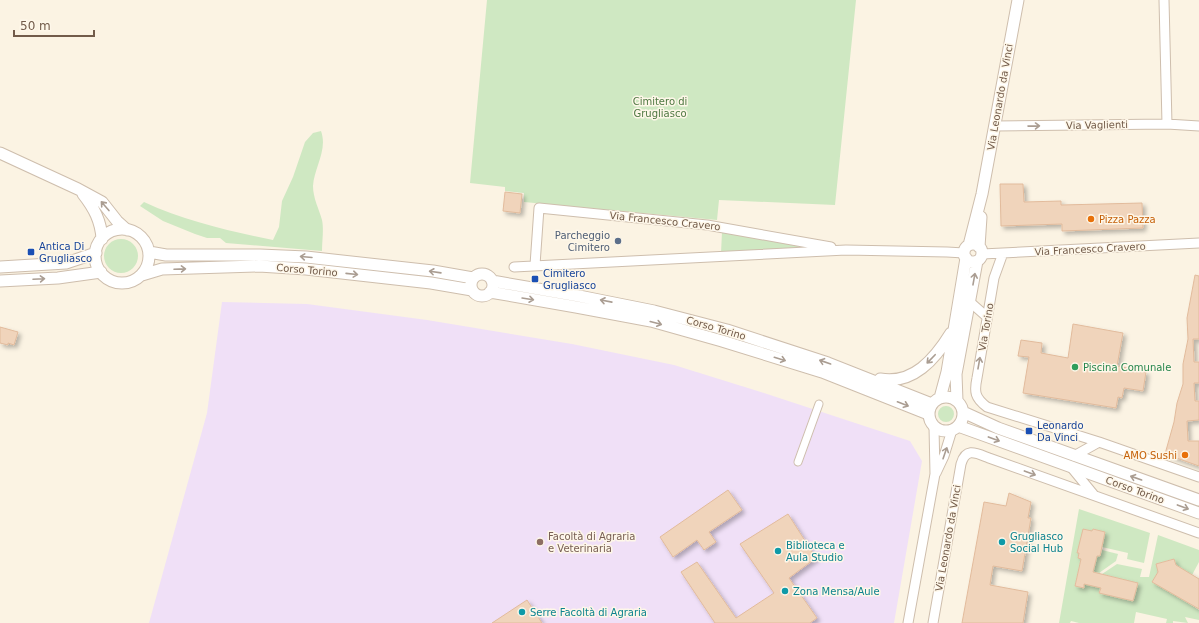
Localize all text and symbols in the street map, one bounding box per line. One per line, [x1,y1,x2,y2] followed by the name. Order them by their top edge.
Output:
[14,12,94,38] scale bar
[20,19,51,33] text: 50 m
[985,43,1015,151] street label: Via Leonardo da Vinci
[633,96,687,119] park label: Cimitero di Grugliasco
[1066,119,1128,131] street label: Via Vaglienti
[1027,122,1040,130] one-way arrow
[101,201,110,211] one-way arrow
[609,210,721,232] street label: Via Francesco Cravero
[1086,214,1096,224] marker: Pizza Pazza
[1099,214,1156,225] place label: Pizza Pazza
[555,230,610,253] place label: Parcheggio Cimitero
[613,236,623,246] marker: Parcheggio Cimitero
[39,241,92,264] place label: Antica Di Grugliasco
[1034,241,1146,257] street label: Via Francesco Cravero
[26,247,36,257] marker: Antica Di Grugliasco
[300,253,313,261] one-way arrow
[276,262,338,278] street label: Corso Torino
[173,265,186,272] one-way arrow
[429,268,442,276] one-way arrow
[543,268,596,291] place label: Cimitero Grugliasco
[345,270,358,278] one-way arrow
[970,273,978,286] one-way arrow
[530,274,540,284] marker: Cimitero Grugliasco
[32,275,45,283] one-way arrow
[521,295,534,303] one-way arrow
[600,297,613,305] one-way arrow
[976,302,996,352] street label: Via Torino
[685,314,747,342] street label: Corso Torino
[649,320,662,327] one-way arrow
[926,354,936,364] one-way arrow
[774,356,787,363] one-way arrow
[975,357,983,370] one-way arrow
[820,358,832,366] one-way arrow
[1070,362,1080,372] marker: Piscina Comunale
[1083,362,1171,373] place label: Piscina Comunale
[896,400,908,408] one-way arrow
[1037,420,1084,443] place label: Leonardo Da Vinci
[1024,426,1034,436] marker: Leonardo Da Vinci
[988,436,1000,444] one-way arrow
[942,446,949,459] one-way arrow
[1123,450,1177,461] place label: AMO Sushi
[1180,450,1190,460] marker: AMO Sushi
[1024,469,1036,477] one-way arrow
[1104,474,1166,506] street label: Corso Torino
[1129,474,1142,481] one-way arrow
[933,484,963,592] street label: Via Leonardo da Vinci
[1176,503,1188,511] one-way arrow
[548,531,635,554] place label: Facoltà di Agraria e Veterinaria
[1010,531,1063,554] place label: Grugliasco Social Hub
[535,537,545,547] marker: Facoltà di Agraria e Veterinaria
[997,537,1007,547] marker: Grugliasco Social Hub
[786,540,845,563] place label: Biblioteca e Aula Studio
[773,546,783,556] marker: Biblioteca e Aula Studio
[780,586,790,596] marker: Zona Mensa/Aule
[793,586,880,597] place label: Zona Mensa/Aule
[517,607,527,617] marker: Serre Facoltà di Agraria
[530,607,647,618] place label: Serre Facoltà di Agraria

